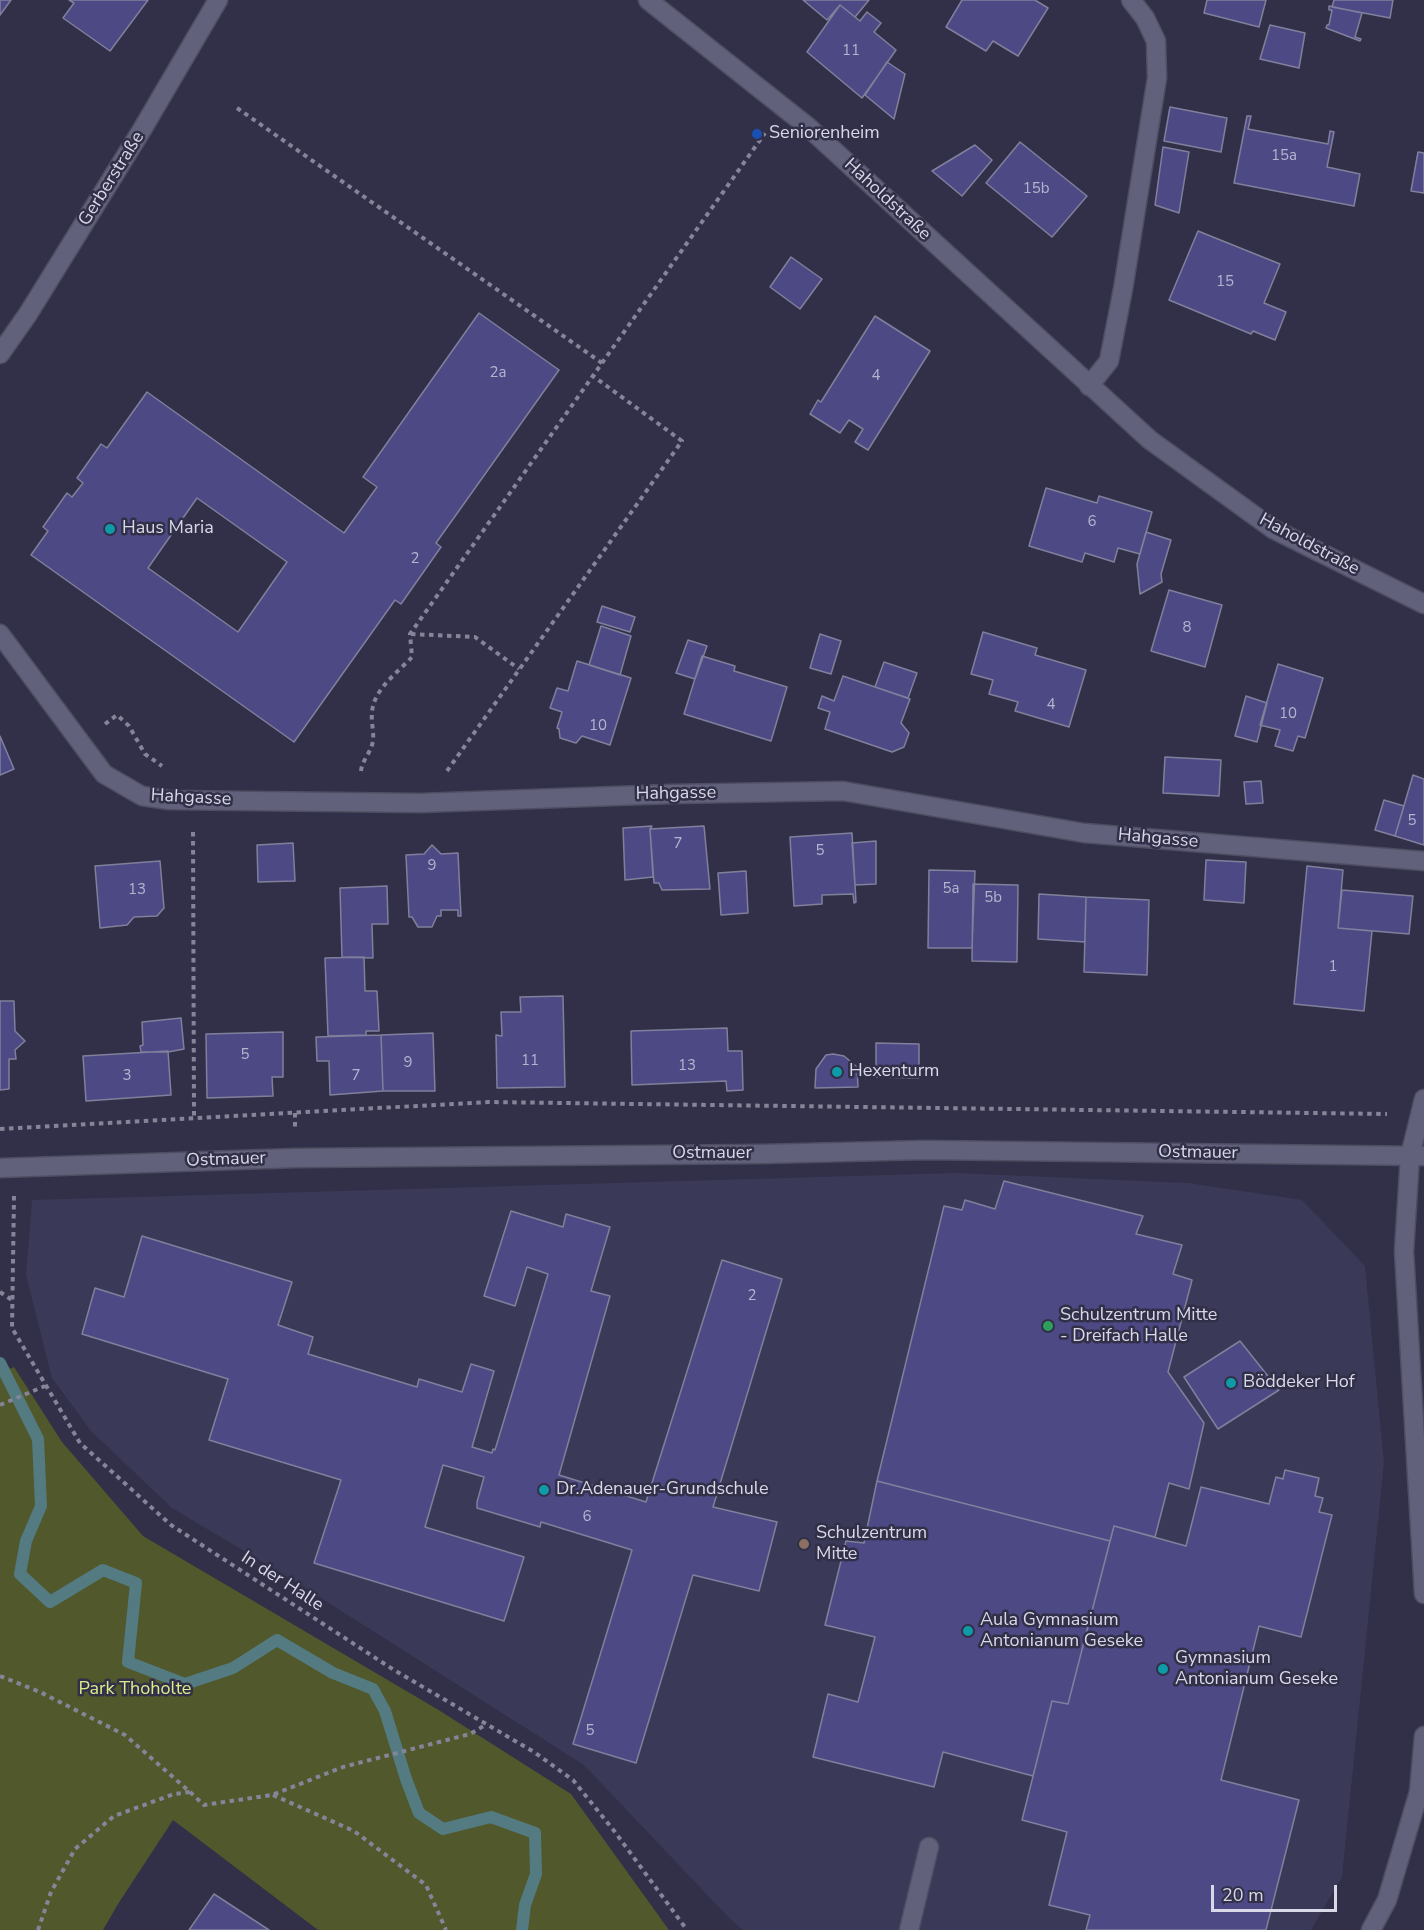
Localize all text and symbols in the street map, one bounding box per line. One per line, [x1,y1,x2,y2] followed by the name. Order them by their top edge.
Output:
[842,42,860,60] house number: 11
[769,123,880,145] place label: Seniorenheim
[750,127,764,141] marker: Seniorenheim
[75,128,149,230] street label: Gerberstraße
[1271,147,1297,165] house number: 15a
[839,154,935,246] street label: Haholdstraße
[1023,180,1049,198] house number: 15b
[1216,273,1234,291] house number: 15
[490,364,506,382] house number: 2a
[872,367,880,385] house number: 4
[1255,510,1363,580] street label: Haholdstraße
[1088,513,1096,531] house number: 6
[122,518,214,540] place label: Haus Maria
[103,522,117,536] marker: Haus Maria
[411,550,419,568] house number: 2
[1183,619,1191,637] house number: 8
[1047,696,1055,714] house number: 4
[1279,705,1297,723] house number: 10
[589,717,607,735] house number: 10
[636,782,716,806] street label: Hahgasse
[150,785,232,811] street label: Hahgasse
[1408,812,1416,830] house number: 5
[1117,825,1199,853] street label: Hahgasse
[674,835,682,853] house number: 7
[816,842,824,860] house number: 5
[428,857,436,875] house number: 9
[943,880,959,898] house number: 5a
[128,881,146,899] house number: 13
[984,889,1002,907] house number: 5b
[1329,958,1337,976] house number: 1
[241,1046,249,1064] house number: 5
[521,1052,539,1070] house number: 11
[404,1054,412,1072] house number: 9
[678,1057,696,1075] house number: 13
[849,1061,939,1083] place label: Hexenturm
[830,1065,844,1079] marker: Hexenturm
[123,1067,131,1085] house number: 3
[352,1067,360,1085] house number: 7
[1158,1142,1238,1164] street label: Ostmauer
[672,1143,752,1165] street label: Ostmauer
[186,1148,266,1172] street label: Ostmauer
[748,1287,756,1305] house number: 2
[1060,1305,1217,1348] place label: Schulzentrum Mitte - Dreifach Halle
[1041,1319,1055,1333] marker: Schulzentrum Mitte - Dreifach Halle
[1243,1372,1355,1394] place label: Böddeker Hof
[1224,1376,1238,1390] marker: Böddeker Hof
[556,1479,769,1501] place label: Dr.Adenauer-Grundschule
[537,1483,551,1497] marker: Dr.Adenauer-Grundschule
[583,1508,591,1526] house number: 6
[816,1523,927,1565] place label: Schulzentrum Mitte
[797,1537,811,1551] marker: Schulzentrum Mitte
[237,1547,327,1617] street label: In der Halle
[980,1610,1143,1652] place label: Aula Gymnasium Antonianum Geseke
[961,1624,975,1638] marker: Aula Gymnasium Antonianum Geseke
[1175,1648,1338,1690] place label: Gymnasium Antonianum Geseke
[1156,1662,1170,1676] marker: Gymnasium Antonianum Geseke
[79,1679,191,1701] park label: Park Thoholte
[586,1722,594,1740] house number: 5
[1214,1873,1340,1911] scale bar
[1222,1883,1264,1907] text: 20 m

